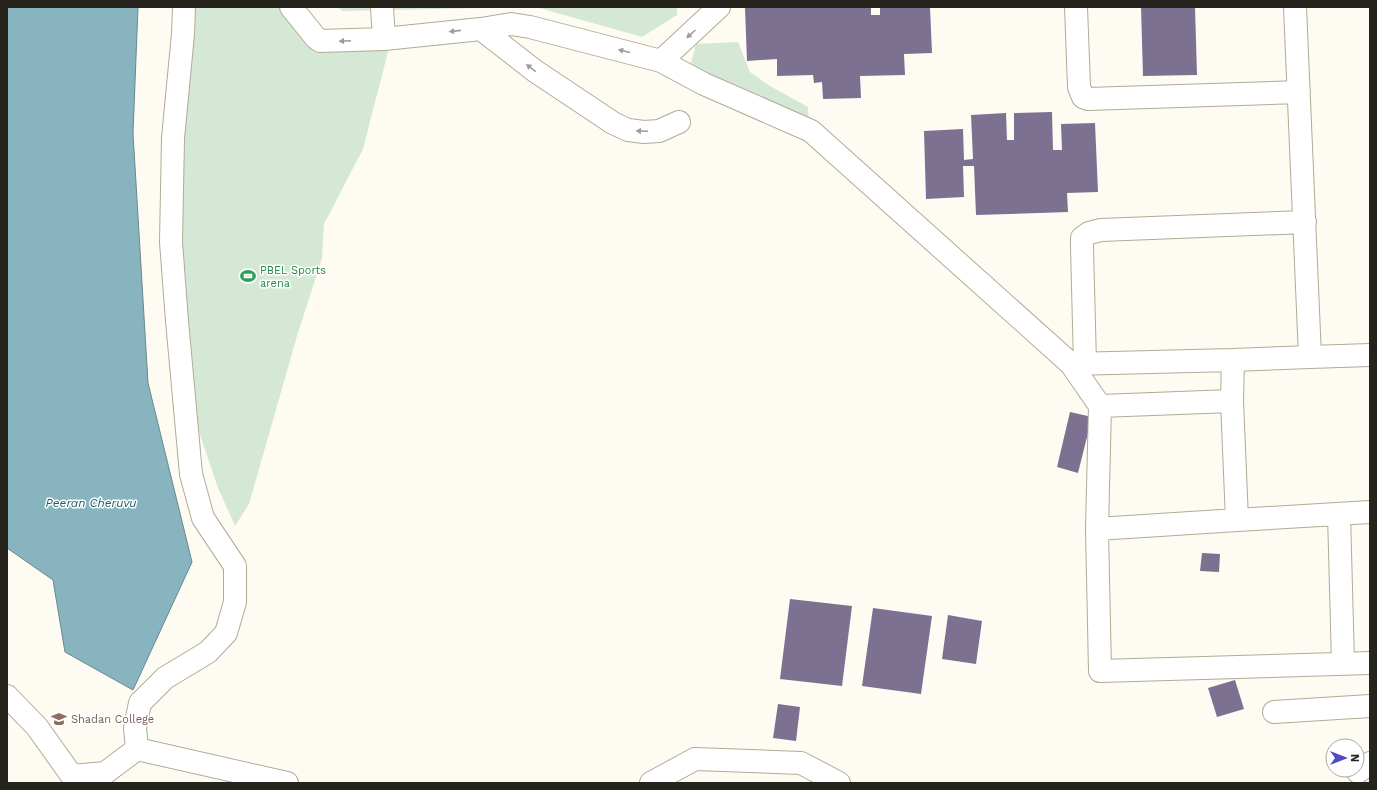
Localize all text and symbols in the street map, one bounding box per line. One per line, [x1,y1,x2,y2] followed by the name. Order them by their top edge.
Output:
[449,28,462,35] one-way arrow
[686,29,696,38] one-way arrow
[339,37,351,44] one-way arrow
[617,48,630,54] one-way arrow
[525,63,536,72] one-way arrow
[636,128,648,135] one-way arrow
[260,264,326,290] place label: PBEL Sports arena
[239,267,257,285] sports icon: PBEL Sports arena
[46,496,137,510] water label: Peeran Cheruvu
[50,710,68,728] school or university icon: Shadan College
[71,713,154,726] place label: Shadan College
[1325,738,1365,778] north arrow
[1348,754,1361,762] text: N

